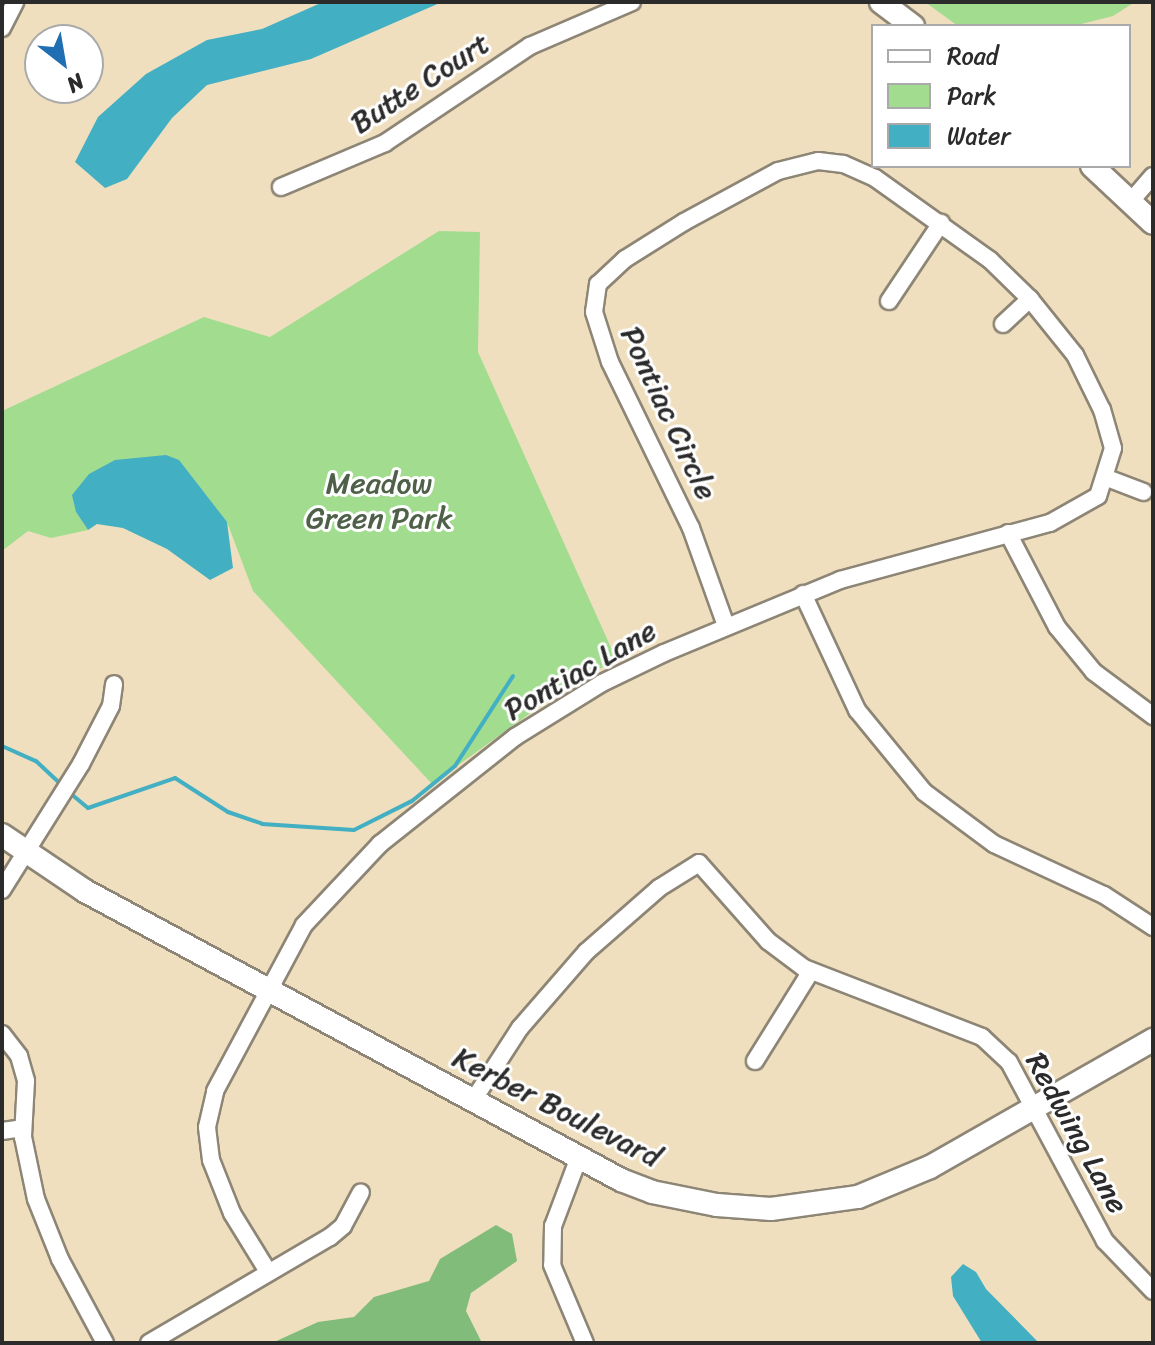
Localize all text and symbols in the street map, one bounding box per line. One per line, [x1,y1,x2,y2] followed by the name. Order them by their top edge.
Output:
[24,24,104,104] north arrow
[871,24,1131,168] legend
[344,25,496,141] street label: Butte Court
[947,35,998,77] text: Road
[59,63,92,104] text: N
[947,75,996,117] text: Park
[947,115,1010,157] text: Water
[613,321,725,505] street label: Pontiac Circle
[305,465,453,536] park label: Meadow Green Park
[498,612,662,728] street label: Pontiac Lane
[447,1039,667,1175] street label: Kerber Boulevard
[1018,1046,1136,1220] street label: Redwing Lane

